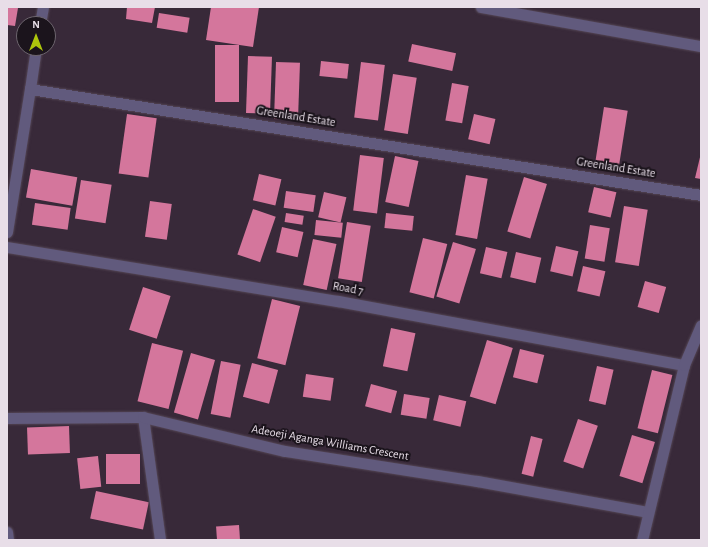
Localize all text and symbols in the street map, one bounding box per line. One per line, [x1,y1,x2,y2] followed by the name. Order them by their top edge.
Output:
[16,16,56,56] north arrow
[32,19,40,30] text: N
[256,104,336,130] street label: Greenland Estate
[576,155,656,181] street label: Greenland Estate
[332,279,364,299] street label: Road 7
[250,422,410,464] street label: Adeoeji Aganga Williams Crescent

